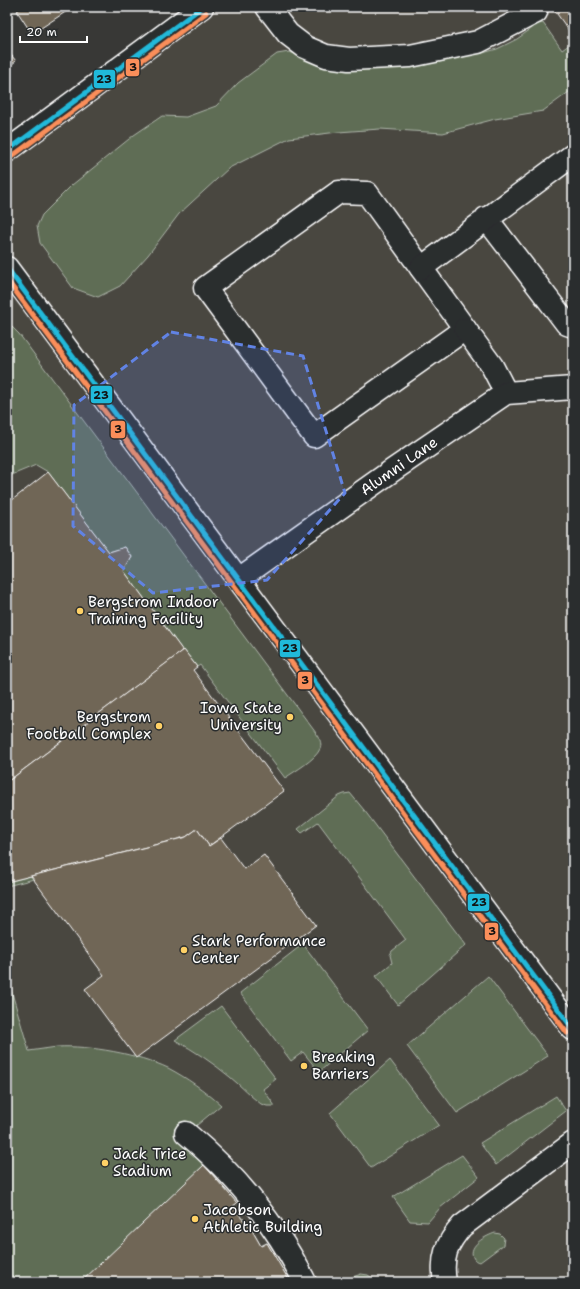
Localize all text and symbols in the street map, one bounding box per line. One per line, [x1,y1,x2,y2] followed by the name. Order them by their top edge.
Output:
[20,18,87,44] scale bar
[26,24,57,40] text: 20 m
[125,58,140,77] line badge: 3
[129,60,137,75] text: 3
[93,69,116,89] line badge: 23
[96,72,112,87] text: 23
[90,385,113,404] line badge: 23
[93,388,109,403] text: 23
[110,420,126,439] line badge: 3
[114,422,122,437] text: 3
[356,432,442,500] street label: Alumni Lane
[88,592,219,629] place label: Bergstrom Indoor Training Facility
[75,606,85,616] marker: Bergstrom Indoor Training Facility
[279,639,301,658] line badge: 23
[282,641,298,656] text: 23
[297,671,313,690] line badge: 3
[301,673,309,688] text: 3
[200,698,282,735] place label: Iowa State University
[27,707,151,744] place label: Bergstrom Football Complex
[285,712,295,722] marker: Iowa State University
[154,721,164,731] marker: Bergstrom Football Complex
[467,893,490,912] line badge: 23
[471,895,487,910] text: 23
[484,922,499,941] line badge: 3
[488,924,496,939] text: 3
[192,931,326,968] place label: Stark Performance Center
[179,945,189,955] marker: Stark Performance Center
[312,1047,375,1084] place label: Breaking Barriers
[299,1061,309,1071] marker: Breaking Barriers
[113,1144,186,1181] place label: Jack Trice Stadium
[100,1158,110,1168] marker: Jack Trice Stadium
[203,1200,323,1237] place label: Jacobson Athletic Building
[190,1214,200,1224] marker: Jacobson Athletic Building

